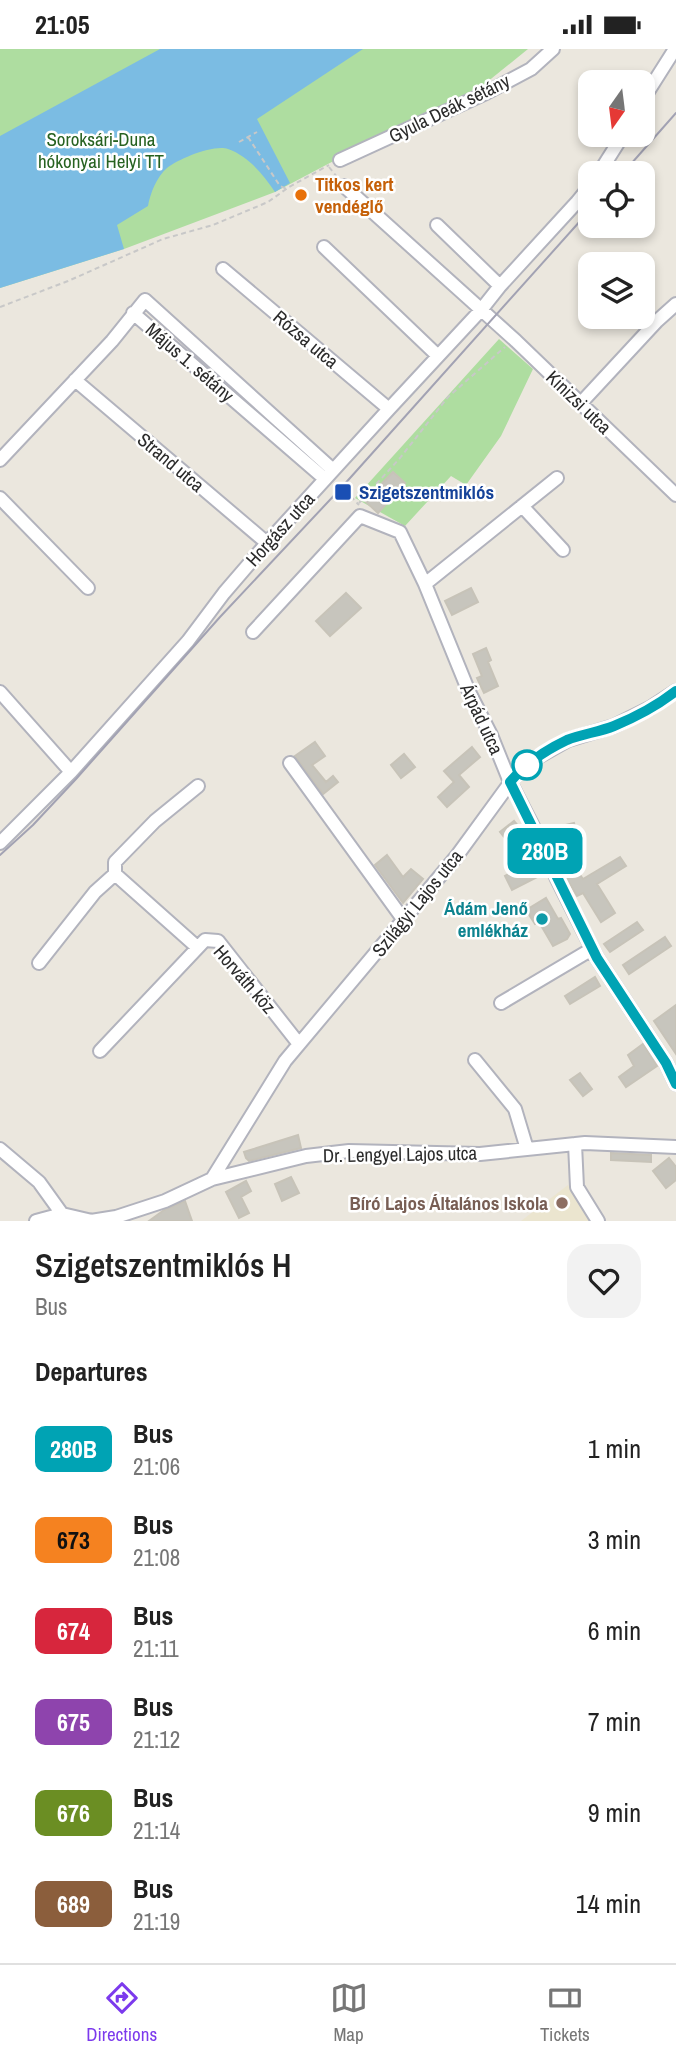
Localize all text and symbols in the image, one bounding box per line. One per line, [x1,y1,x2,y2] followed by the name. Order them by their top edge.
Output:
[35,7,90,42] text: 21:05
[384,67,514,149] street label: Gyula Deák sétány
[578,70,654,147] north arrow
[578,70,655,329] map controls
[38,126,165,174] park label: Soroksári-Duna hókonyai Helyi TT
[578,161,655,238] button: locate
[315,171,394,219] place label: Titkos kert vendéglő
[293,187,309,203] marker: Titkos kert vendéglő
[578,252,655,329] button: layers
[268,304,344,374] street label: Rózsa utca
[140,316,240,408] street label: Május 1. sétány
[541,364,618,440] street label: Kinizsi utca
[132,426,210,498] street label: Strand utca
[359,479,494,505] place label: Szigetszentmiklós
[333,482,353,502] marker: Szigetszentmiklós
[240,486,321,572] street label: Horgász utca
[454,678,510,759] street label: Árpád utca
[512,750,542,780] unlabelled marker
[496,828,594,874] line badge: 280B
[521,835,569,867] text: 280B
[366,844,468,962] street label: Szilágyi Lajos utca
[444,895,528,943] place label: Ádám Jenő emlékház
[534,911,550,927] marker: Ádám Jenő emlékház
[208,939,282,1019] street label: Horváth köz
[323,1140,478,1168] street label: Dr. Lengyel Lajos utca
[349,1190,548,1216] place label: Bíró Lajos Általános Iskola
[554,1195,570,1211] marker: Bíró Lajos Általános Iskola
[35,1243,292,1287] text: Szigetszentmiklós H
[567,1244,641,1318] button: heart
[35,1291,68,1322] text: Bus
[35,1354,148,1389] text: Departures
[133,1416,173,1451] text: Bus
[588,1431,641,1466] text: 1 min
[50,1433,97,1465] text: 280B
[133,1451,180,1482] text: 21:06
[133,1507,173,1542] text: Bus
[588,1522,641,1557] text: 3 min
[57,1524,90,1556] text: 673
[133,1542,180,1573] text: 21:08
[133,1598,173,1633] text: Bus
[588,1613,641,1648] text: 6 min
[57,1615,90,1647] text: 674
[133,1633,179,1664] text: 21:11
[133,1689,173,1724] text: Bus
[588,1704,641,1739] text: 7 min
[57,1706,90,1738] text: 675
[133,1724,180,1755] text: 21:12
[133,1780,173,1815] text: Bus
[588,1795,641,1830] text: 9 min
[57,1797,90,1829] text: 676
[133,1815,180,1846] text: 21:14
[133,1871,173,1906] text: Bus
[576,1886,641,1921] text: 14 min
[57,1888,90,1920] text: 689
[133,1906,180,1937] text: 21:19
[86,1979,157,2047] tab: Directions
[330,1979,368,2047] tab: Map
[540,1979,590,2047] tab: Tickets

